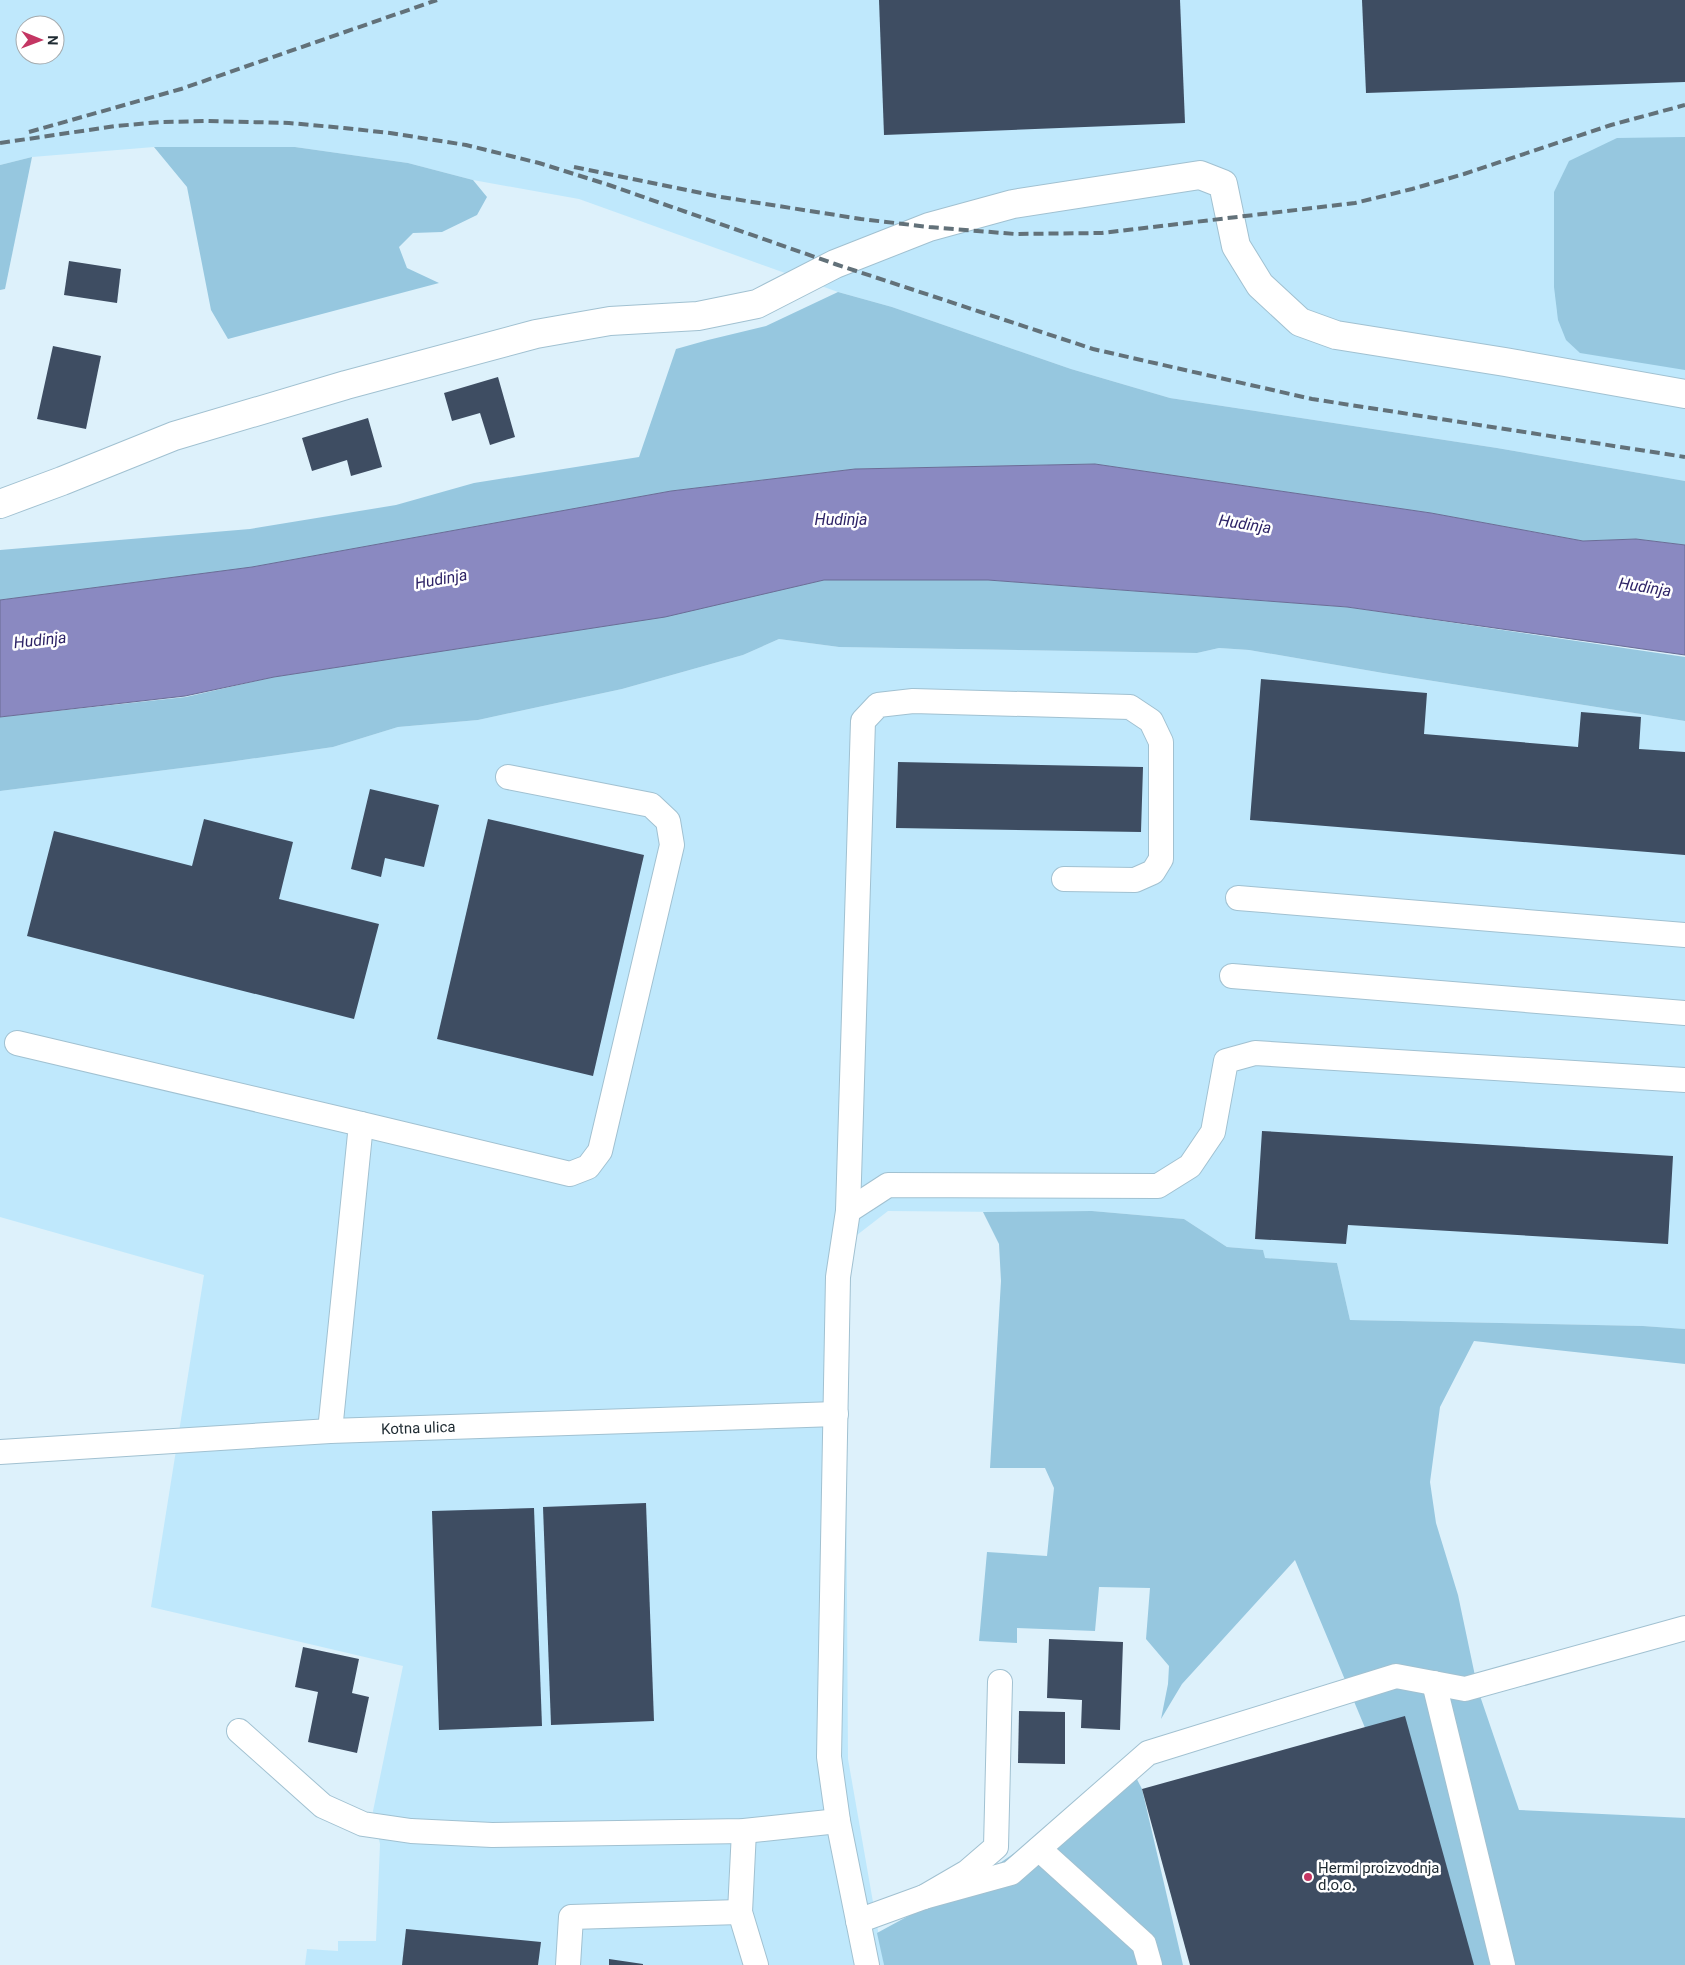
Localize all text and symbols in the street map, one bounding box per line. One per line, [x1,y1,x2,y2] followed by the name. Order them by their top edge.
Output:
[15,15,65,65] north arrow
[45,35,61,45] text: N
[815,510,867,529] water label: Hudinja
[1217,510,1273,538] water label: Hudinja
[413,565,469,593] water label: Hudinja
[1617,573,1673,601] water label: Hudinja
[13,628,67,652] water label: Hudinja
[381,1418,456,1438] street label: Kotna ulica
[1318,1859,1439,1894] place label: Hermi proizvodnja d.o.o.
[1302,1871,1314,1883] marker: Hermi proizvodnja d.o.o.

